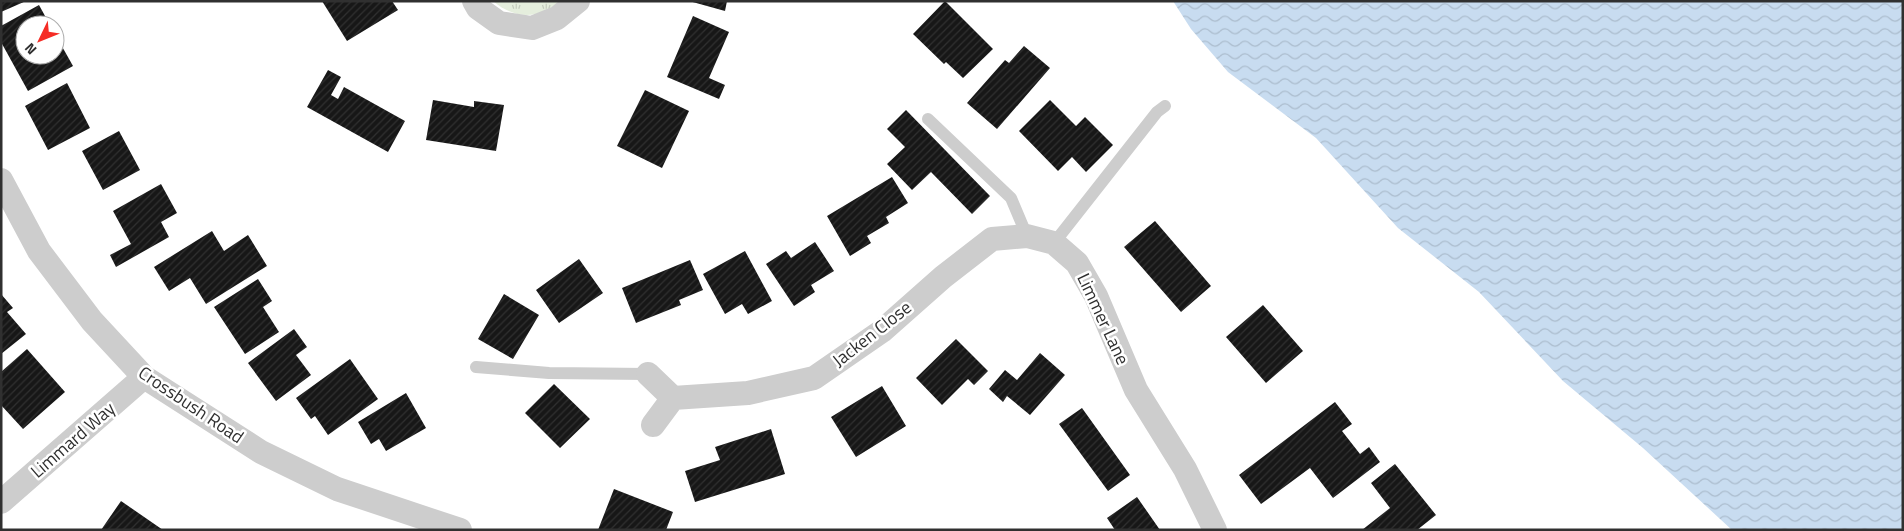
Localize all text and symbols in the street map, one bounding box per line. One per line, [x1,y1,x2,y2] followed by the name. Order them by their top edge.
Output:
[15,15,65,65] north arrow
[19,38,41,60] text: N
[1070,269,1136,369] street label: Limmer Lane
[826,294,917,373] street label: Jacken Close
[133,359,249,450] street label: Crossbush Road
[24,395,121,484] street label: Limmard Way

